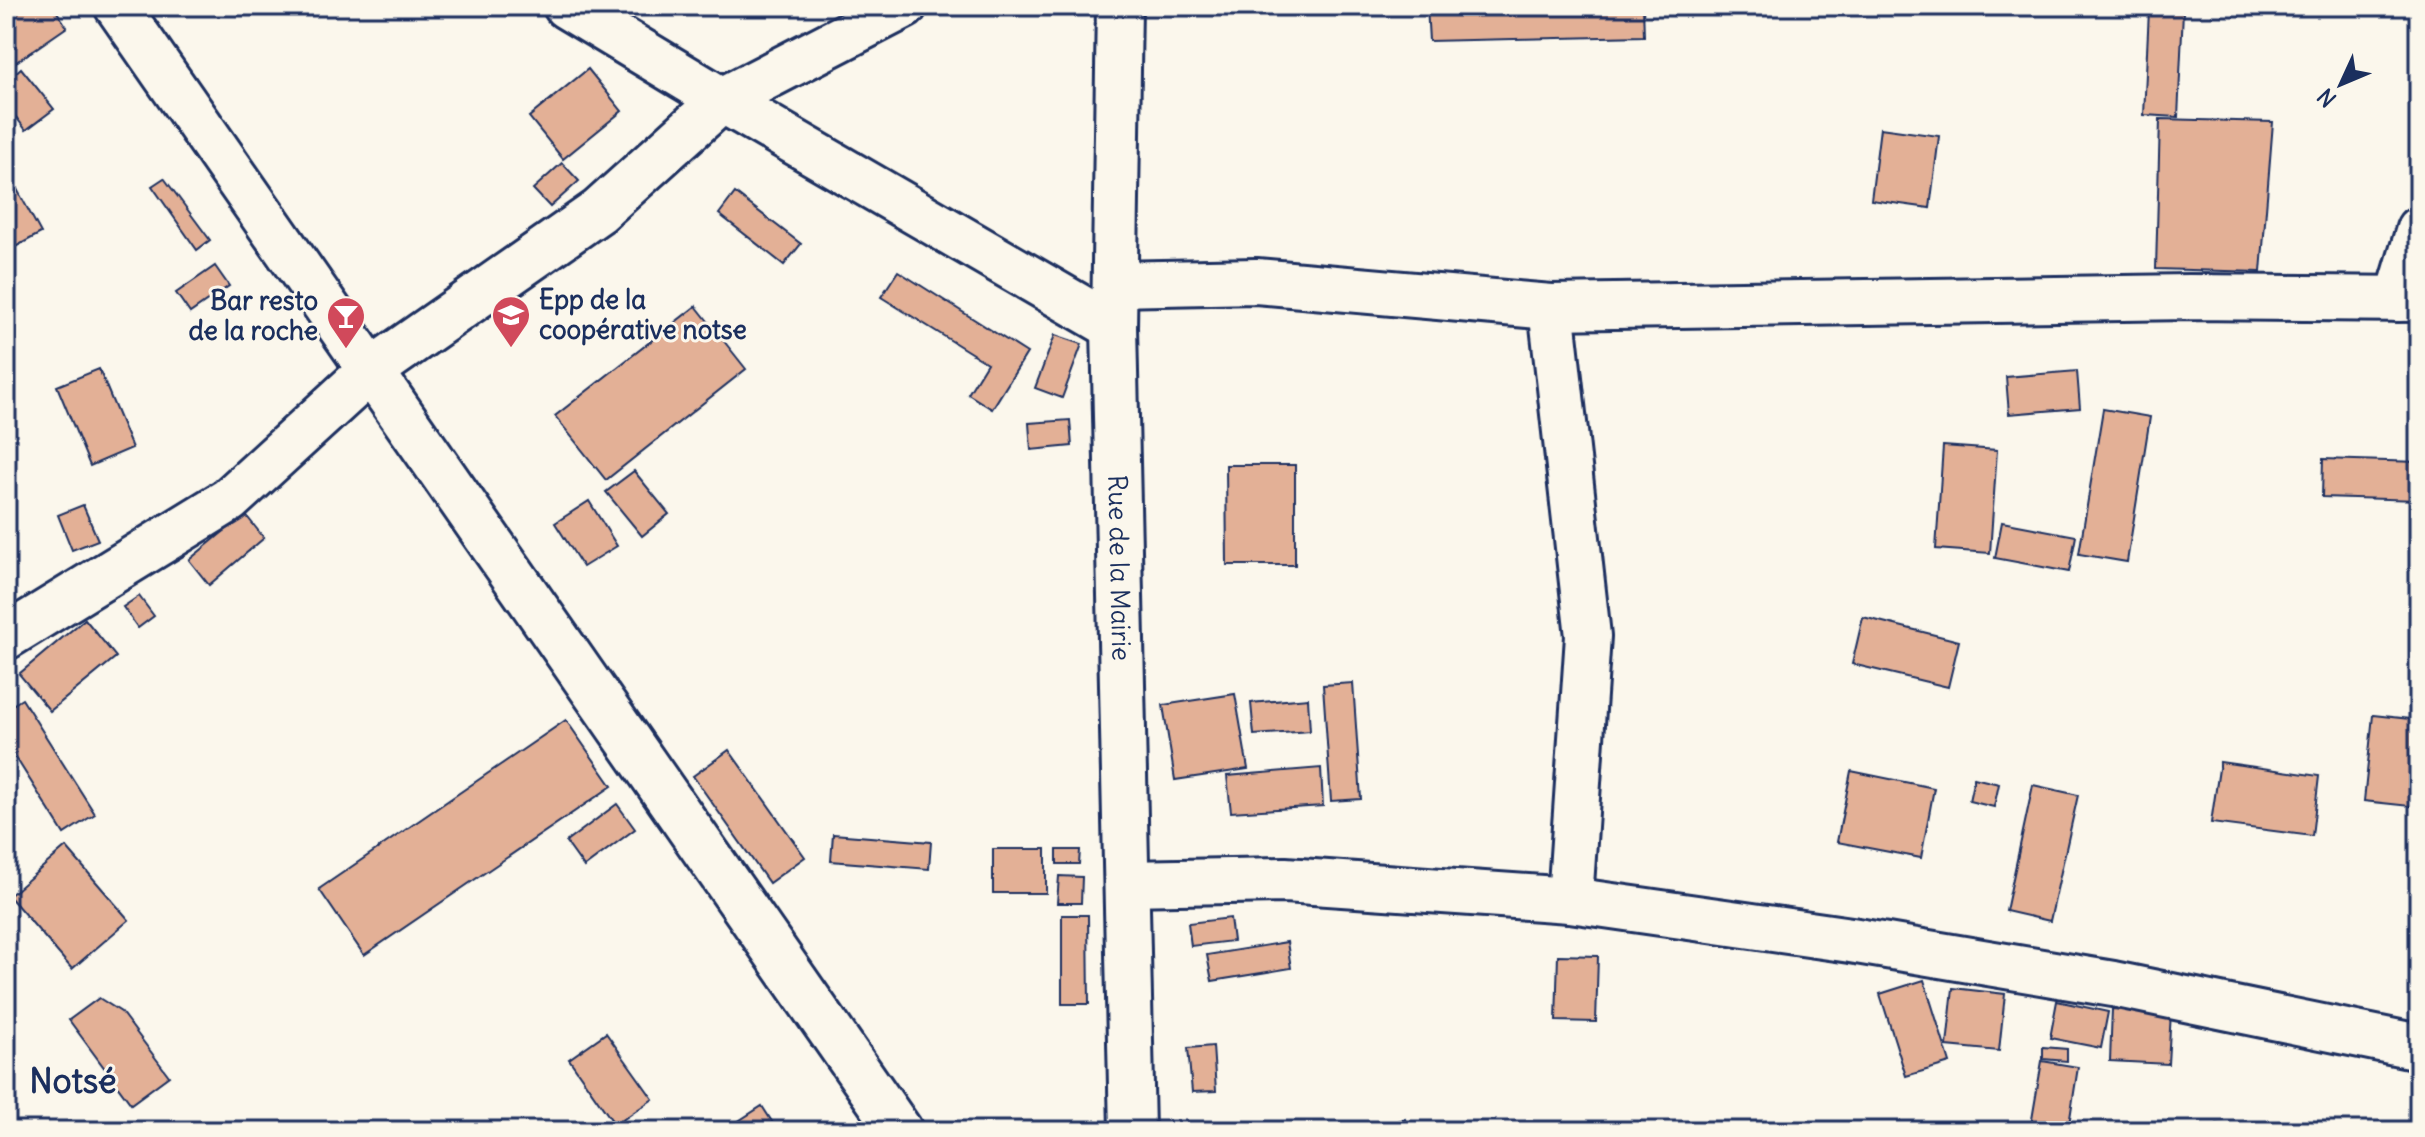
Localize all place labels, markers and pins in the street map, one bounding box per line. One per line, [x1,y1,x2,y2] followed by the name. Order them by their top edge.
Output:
[539,283,747,346] place label: Epp de la coopérative notse
[189,284,318,347] place label: Bar resto de la roche
[490,294,532,349] school or university icon: Epp de la coopérative notse
[325,295,367,350] bar icon: Bar resto de la roche

